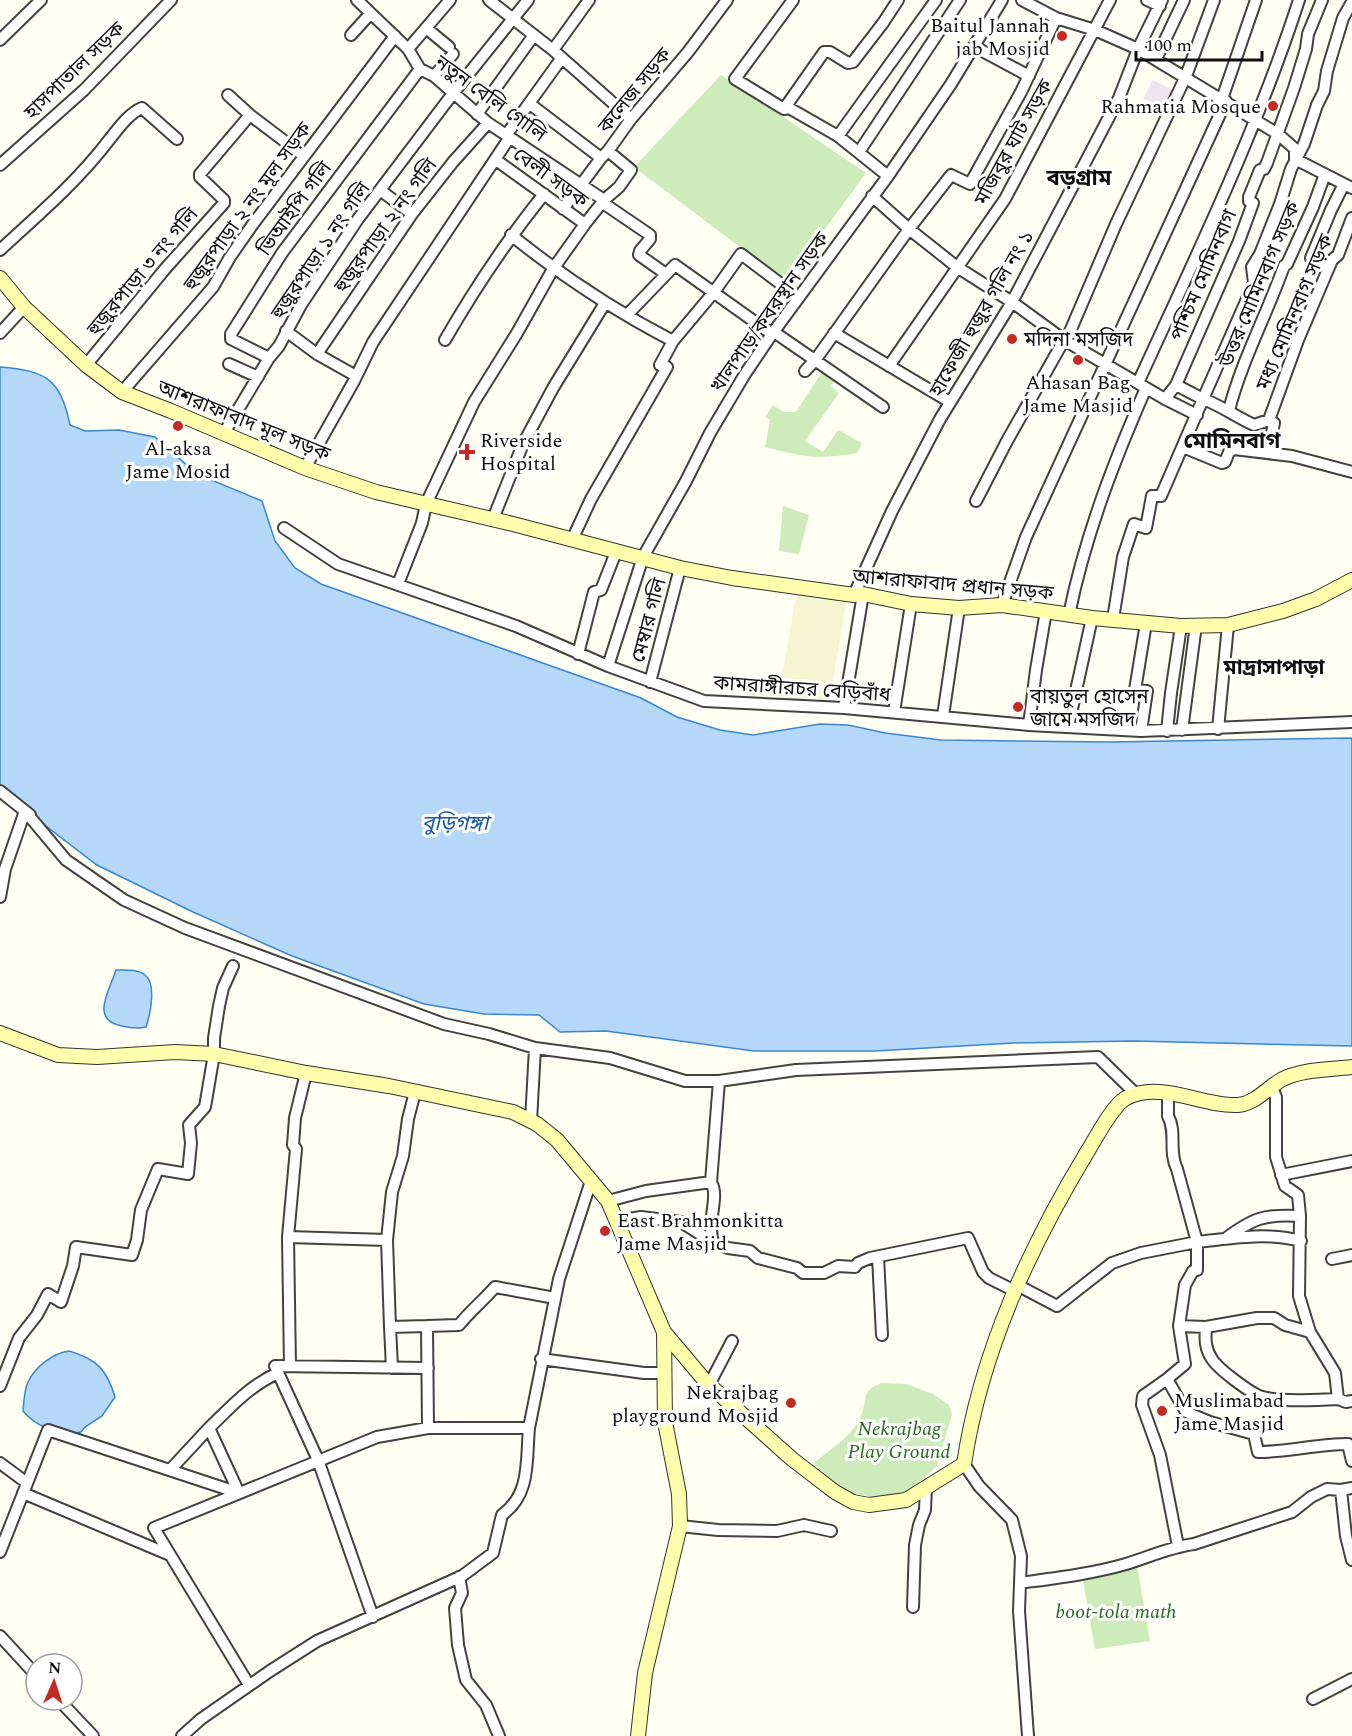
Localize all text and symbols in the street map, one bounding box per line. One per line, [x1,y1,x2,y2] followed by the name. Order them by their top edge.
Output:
[930,11,1050,64] place label: Baitul Jannah jab Mosjid
[17,14,132,127] street label: হাসপাতাল সড়ক
[1136,24,1262,62] scale bar
[1055,29,1069,43] marker: Baitul Jannah jab Mosjid
[1145,32,1192,59] text: 100 m
[590,40,679,141] street label: কলেজ সড়ক
[427,47,553,150] street label: নতুন বেলি গোলি
[966,73,1061,212] street label: মজিবুর ঘাট সড়ক
[1101,92,1261,122] place label: Rahmatia Mosque
[1266,99,1280,113] marker: Rahmatia Mosque
[176,115,320,298] street label: হুজুরপাড়া ২ নং মূল সড়ক
[506,140,595,216] street label: বেলী সড়ক
[326,152,445,300] street label: হুজুরপাড়া ২ নং গলি
[250,155,340,263] street label: ভিআইপি গলি
[1046,162,1112,195] district label: বড়গ্রাম
[263,176,378,326] street label: হুজুরপাড়া ১ নং গলি
[1211,196,1309,373] street label: উত্তর মোমিনবাগ সড়ক
[79,200,206,343] street label: হুজুরপাড়া ৩ নং গলি
[1163,204,1246,346] street label: পশ্চিম মোমিনবাগ
[921,224,1042,403] street label: হাফেজী হুজুর গলি নং ১
[703,225,837,399] street label: খালপাড়/কবরস্থান সড়ক
[1248,229,1342,396] street label: মধ্য মোমিনবাগ সড়ক
[1023,325,1134,355] place label: মদিনা মসজিদ
[1005,332,1019,346] marker: মদিনা মসজিদ
[1071,353,1085,367] marker: Ahasan Bag Jame Masjid
[1023,368,1133,421] place label: Ahasan Bag Jame Masjid
[152,372,335,470] street label: আশরাফাবাদ মূল সড়ক
[171,419,185,433] marker: Al-aksa Jame Mosid
[1184,425,1281,458] district label: মোমিনবাগ
[480,426,562,479] place label: Riverside Hospital
[126,434,230,487] place label: Al-aksa Jame Mosid
[458,443,476,461] marker: Riverside Hospital
[850,561,1056,609] street label: আশরাফাবাদ প্রধান সড়ক
[623,574,675,666] street label: মেম্বার গলি
[1223,652,1325,684] district label: মাদ্রাসাপাড়া
[711,668,893,710] street label: কামরাঙ্গীরচর বেড়িবাঁধ
[1029,682,1149,735] place label: বায়তুল হোসেন জামে মসজিদ
[1011,700,1025,714] marker: বায়তুল হোসেন জামে মসজিদ
[422,808,493,840] water label: বুড়িগঙ্গা
[617,1206,784,1259] place label: East Brahmonkitta Jame Masjid
[598,1224,612,1238] marker: East Brahmonkitta Jame Masjid
[612,1378,779,1431] place label: Nekrajbag playground Mosjid
[1174,1386,1284,1439] place label: Muslimabad Jame Masjid
[784,1396,798,1410] marker: Nekrajbag playground Mosjid
[1155,1404,1169,1418] marker: Muslimabad Jame Masjid
[847,1414,951,1467] park label: Nekrajbag Play Ground
[1055,1597,1177,1627] park label: boot-tola math
[24,1652,84,1712] north arrow
[48,1656,62,1680] text: N

